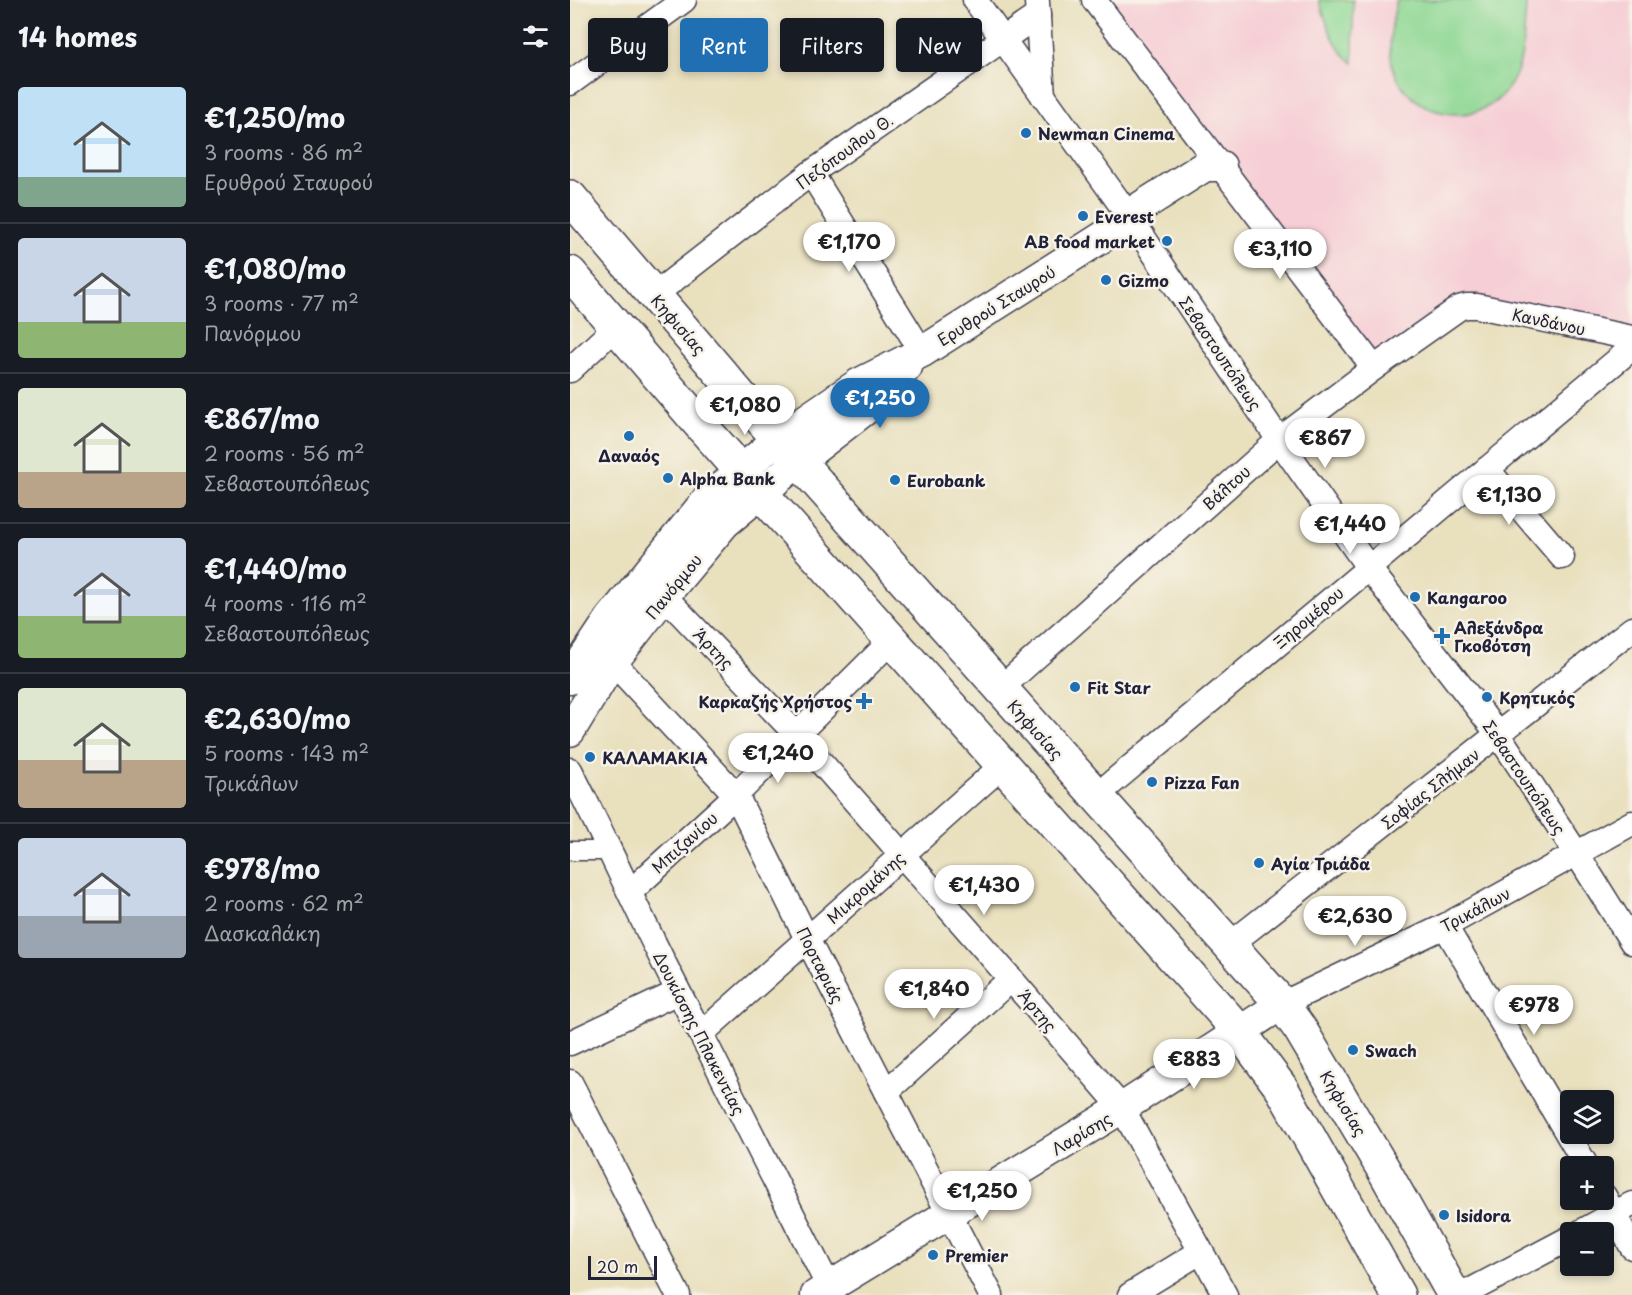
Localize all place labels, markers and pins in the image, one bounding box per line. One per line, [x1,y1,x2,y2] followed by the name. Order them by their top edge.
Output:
[1038,121,1175,145] place label: Newman Cinema
[1019,126,1033,140] marker: Newman Cinema
[1095,204,1155,228] place label: Everest
[1076,209,1090,223] marker: Everest
[800,222,898,273] pin: €1,170
[1025,229,1155,253] place label: AB food market
[1231,229,1329,280] pin: €3,110
[1160,234,1174,248] marker: AB food market
[1118,268,1169,292] place label: Gizmo
[1099,273,1113,287] marker: Gizmo
[831,378,929,429] pin: €1,250
[696,385,794,436] pin: €1,080
[1289,418,1361,469] pin: €867
[622,429,636,443] marker: Δαναός
[598,443,660,467] place label: Δαναός
[679,466,776,490] place label: Alpha Bank
[907,468,986,492] place label: Eurobank
[661,471,675,485] marker: Alpha Bank
[888,473,902,487] marker: Eurobank
[1460,475,1558,526] pin: €1,130
[1301,504,1399,555] pin: €1,440
[1427,585,1507,609] place label: Kangaroo
[1408,590,1422,604] marker: Kangaroo
[1454,615,1543,657] place label: Αλεξάνδρα Γκοβότση
[1435,629,1449,643] marker: Αλεξάνδρα Γκοβότση
[1087,675,1151,699] place label: Fit Star
[1068,680,1082,694] marker: Fit Star
[1499,685,1576,709] place label: Κρητικός
[699,689,852,713] place label: Καρκαζής Χρήστος
[1480,690,1494,704] marker: Κρητικός
[857,694,871,708] marker: Καρκαζής Χρήστος
[729,733,827,784] pin: €1,240
[602,745,708,769] place label: ΚΑΛΑΜΑΚΙΑ
[583,750,597,764] marker: ΚΑΛΑΜΑΚΙΑ
[1164,770,1240,794] place label: Pizza Fan
[1145,775,1159,789] marker: Pizza Fan
[1270,851,1370,875] place label: Αγία Τριάδα
[1252,856,1266,870] marker: Αγία Τριάδα
[935,865,1033,916] pin: €1,430
[1306,896,1404,947] pin: €2,630
[885,969,983,1020] pin: €1,840
[1498,985,1570,1036] pin: €978
[1365,1038,1417,1062] place label: Swach
[1158,1039,1230,1090] pin: €883
[1346,1043,1360,1057] marker: Swach
[933,1171,1031,1222] pin: €1,250
[1456,1203,1511,1227] place label: Isidora
[1437,1208,1451,1222] marker: Isidora
[945,1243,1009,1267] place label: Premier
[926,1248,940,1262] marker: Premier

